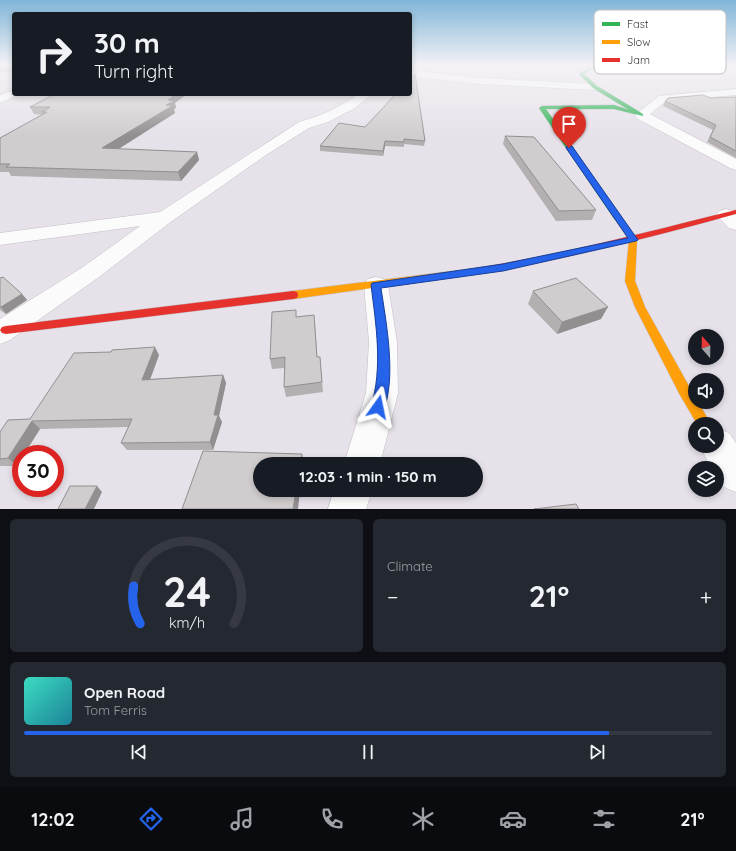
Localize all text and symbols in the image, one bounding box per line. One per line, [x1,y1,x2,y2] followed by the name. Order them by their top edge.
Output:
[594,10,726,74] legend
[627,17,649,31] text: Fast
[94,25,160,60] text: 30 m
[28,28,80,80] icon: right
[627,35,651,49] text: Slow
[627,53,650,67] text: Jam
[94,60,174,83] text: Turn right
[552,107,586,148] pin
[558,113,580,135] icon: arrive
[688,329,724,365] north arrow
[688,329,724,497] map controls
[688,373,724,409] button: sound
[357,386,399,428] position arrow
[688,417,724,453] button: search
[12,445,64,497] speed limit sign: 30
[688,461,724,497] button: layers
[299,467,437,486] text: 12:03 · 1 min · 150 m
[387,558,433,574] text: Climate
[162,564,211,616] text: 24
[529,577,569,615] text: 21°
[387,583,398,611] text: −
[700,583,712,611] text: +
[168,613,205,631] text: km/h
[84,683,165,702] text: Open Road
[84,702,147,718] text: Tom Ferris
[128,741,150,763] icon: previous
[357,741,379,763] icon: pause
[586,741,608,763] icon: next
[137,805,165,833] icon: directions
[228,805,256,833] icon: music
[318,805,346,833] icon: phone
[409,805,437,833] icon: climate
[499,805,527,833] icon: car
[590,805,618,833] icon: filters
[31,808,75,831] text: 12:02
[680,808,705,831] text: 21°

